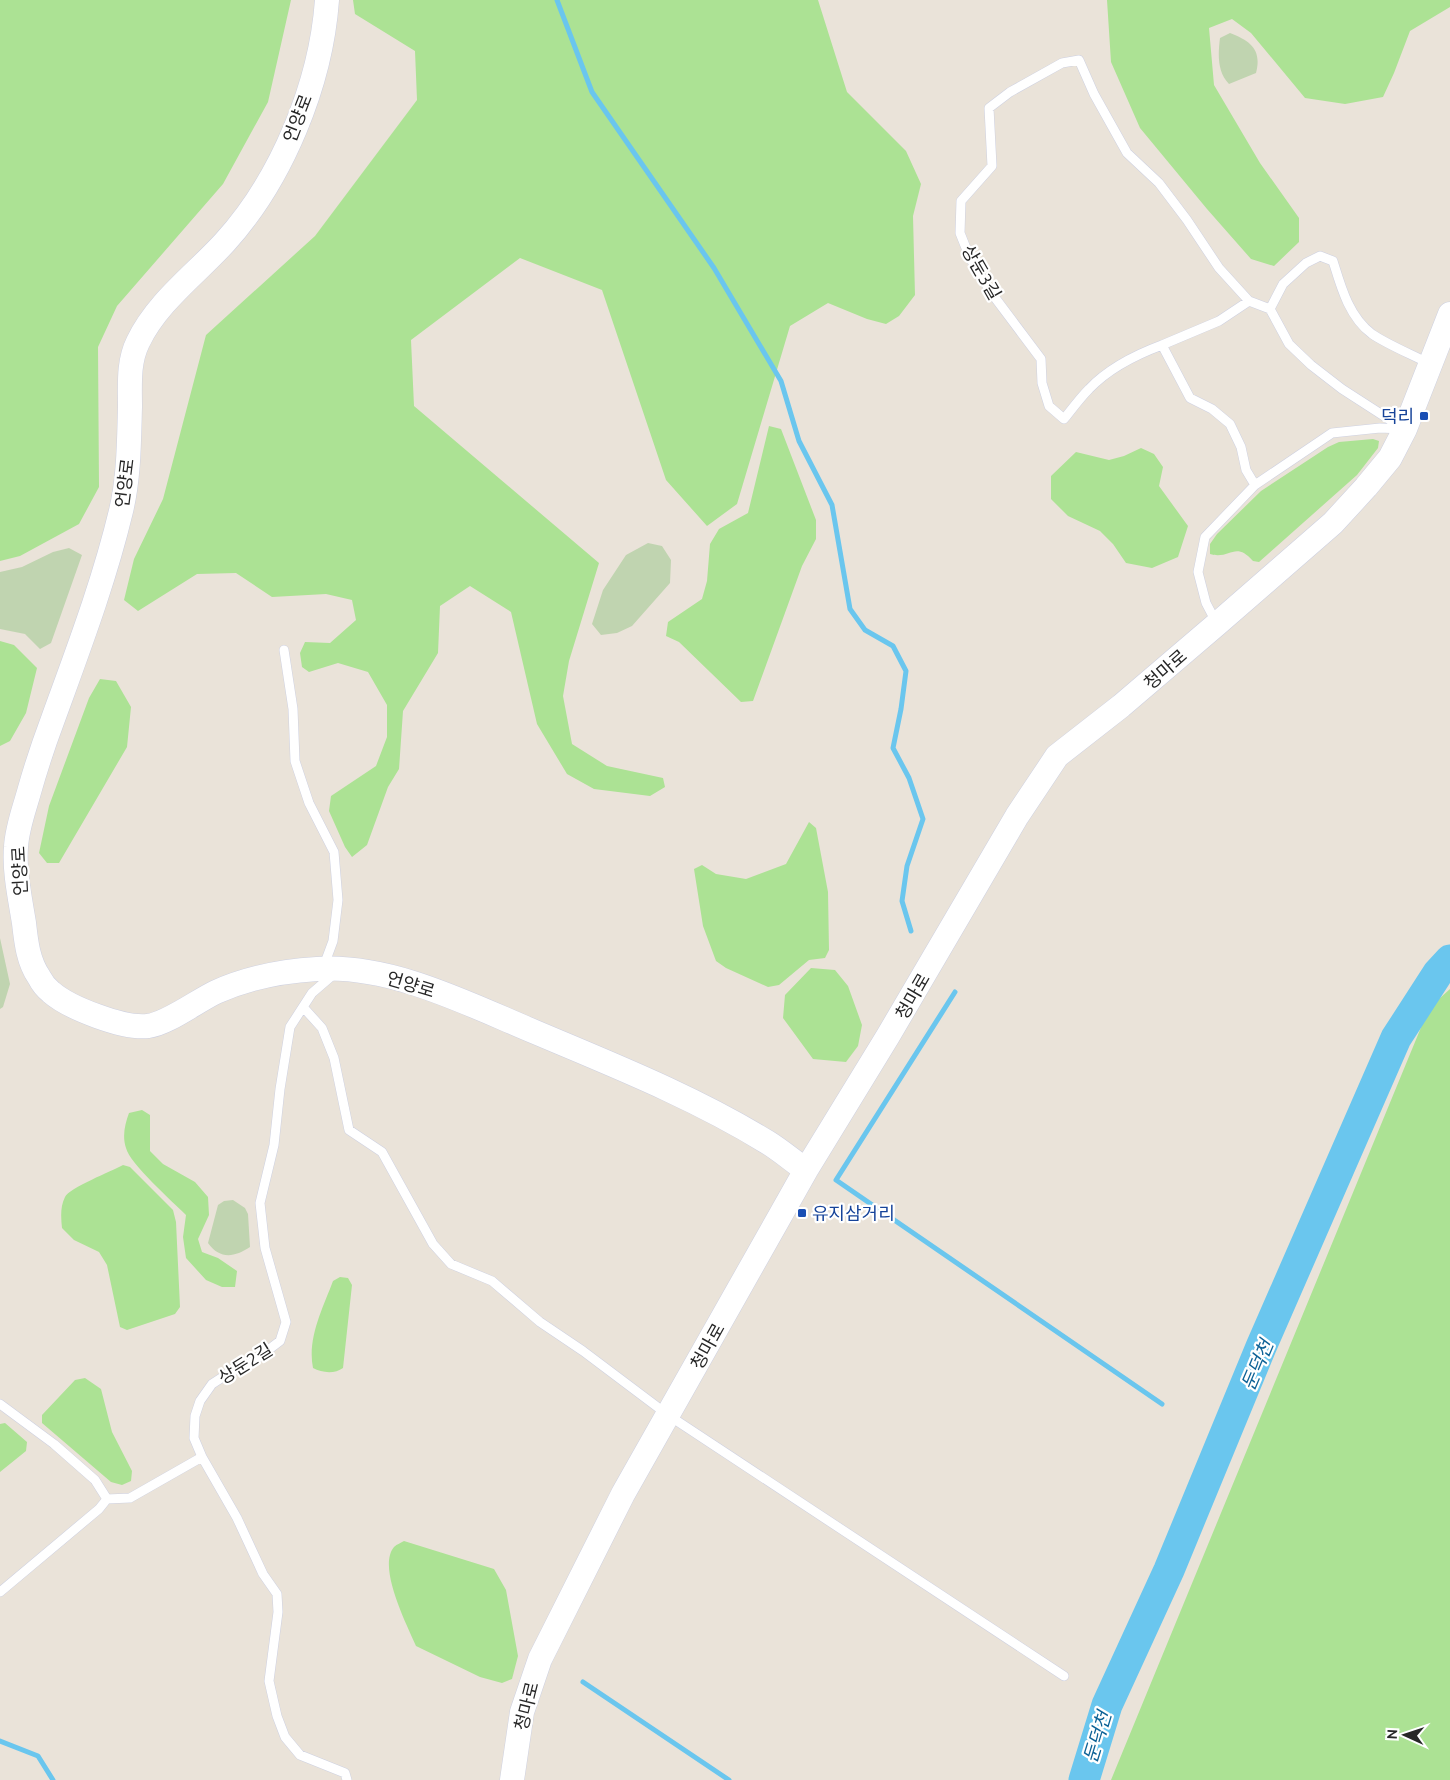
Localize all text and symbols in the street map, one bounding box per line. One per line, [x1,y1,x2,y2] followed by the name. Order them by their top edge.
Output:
[279,91,315,145] street label: 언양로
[958,241,1006,303] street label: 상둔3길
[1381,406,1414,426] place label: 덕리
[1418,410,1430,422] marker: 덕리
[111,457,137,509] street label: 언양로
[1140,645,1190,693] street label: 청마로
[8,846,30,896] street label: 언양로
[384,967,438,1001] street label: 언양로
[891,969,933,1023] street label: 청마로
[812,1203,895,1223] place label: 유지삼거리
[796,1207,808,1219] marker: 유지삼거리
[686,1319,728,1373] street label: 청마로
[1237,1335,1278,1393] water label: 둔덕천
[214,1339,276,1387] street label: 상둔2길
[510,1679,542,1733] street label: 청마로
[1079,1707,1116,1765] water label: 둔덕천
[1380,1710,1430,1760] north arrow
[1384,1729,1400,1740] text: N

